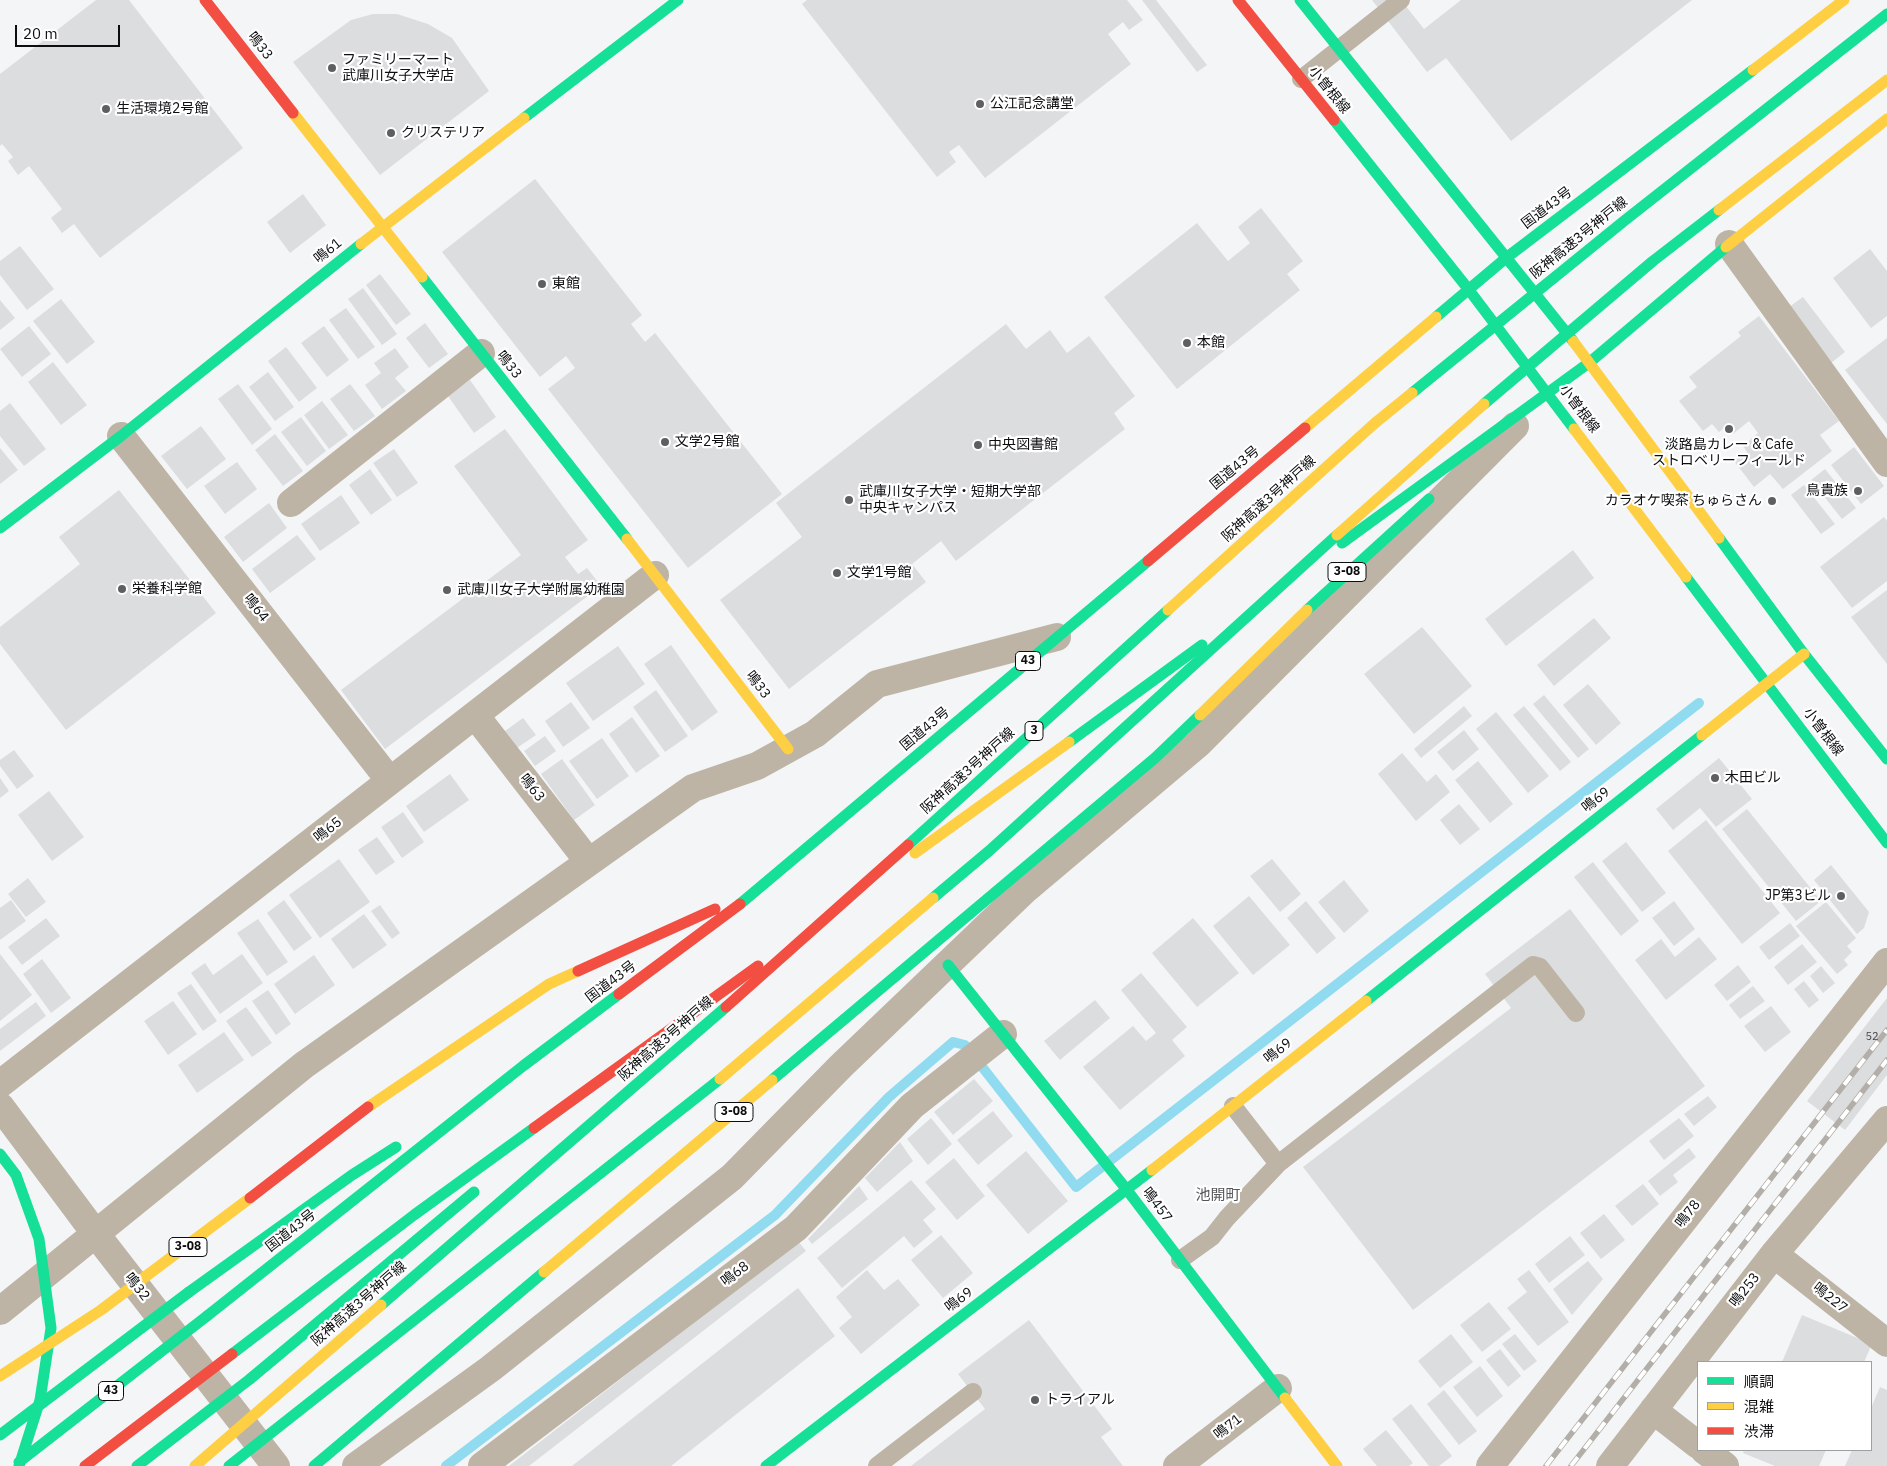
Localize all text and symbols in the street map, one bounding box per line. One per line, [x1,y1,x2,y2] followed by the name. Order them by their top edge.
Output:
[18,15,122,47] scale bar
[23,24,58,43] text: 20 m
[244,29,276,63] street label: 鳴33
[342,52,454,84] place label: ファミリーマート 武庫川女子大学店
[326,62,338,74] marker: ファミリーマート 武庫川女子大学店
[1305,63,1353,117] street label: 小曽根線
[990,96,1074,112] place label: 公江記念講堂
[974,98,986,110] marker: 公江記念講堂
[116,101,208,117] place label: 生活環境2号館
[100,103,112,115] marker: 生活環境2号館
[401,125,485,141] place label: クリステリア
[385,127,397,139] marker: クリステリア
[1518,184,1576,232] street label: 国道43号
[1527,194,1631,282] street label: 阪神高速3号神戸線
[311,235,345,267] street label: 鳴61
[552,276,580,292] place label: 東館
[536,278,548,290] marker: 東館
[1197,335,1225,351] place label: 本館
[1181,337,1193,349] marker: 本館
[493,348,525,382] street label: 鳴33
[1555,382,1603,436] street label: 小曽根線
[1723,423,1735,435] marker: 淡路島カレー & Cafe ストロベリーフィールド
[675,434,739,450] place label: 文学2号館
[659,436,671,448] marker: 文学2号館
[988,437,1058,453] place label: 中央図書館
[1652,437,1806,470] place label: 淡路島カレー & Cafe ストロベリーフィールド
[972,439,984,451] marker: 中央図書館
[1207,443,1263,493] street label: 国道43号
[1219,452,1319,546] street label: 阪神高速3号神戸線
[1806,483,1848,499] place label: 鳥貴族
[859,484,1041,516] place label: 武庫川女子大学・短期大学部 中央キャンパス
[1852,485,1864,497] marker: 鳥貴族
[1605,493,1762,509] place label: カラオケ喫茶 ちゅらさん
[843,494,855,506] marker: 武庫川女子大学・短期大学部 中央キャンパス
[1766,495,1778,507] marker: カラオケ喫茶 ちゅらさん
[1328,562,1366,582] road number: 3-08
[847,565,911,581] place label: 文学1号館
[831,567,843,579] marker: 文学1号館
[132,581,202,597] place label: 栄養科学館
[457,582,625,598] place label: 武庫川女子大学附属幼稚園
[116,583,128,595] marker: 栄養科学館
[441,584,453,596] marker: 武庫川女子大学附属幼稚園
[240,591,272,625] street label: 鳴64
[1016,651,1040,670] road number: 43
[742,668,774,702] street label: 鳴33
[897,704,953,754] street label: 国道43号
[1799,705,1847,759] street label: 小曽根線
[1025,721,1043,740] road number: 3
[918,724,1018,818] street label: 阪神高速3号神戸線
[1725,770,1781,786] place label: 木田ビル
[516,771,548,805] street label: 鳴63
[1709,772,1721,784] marker: 木田ビル
[1579,784,1613,816] street label: 鳴69
[311,814,345,846] street label: 鳴65
[1765,888,1831,904] place label: JP第3ビル
[1835,890,1847,902] marker: JP第3ビル
[582,958,640,1006] street label: 国道43号
[615,993,717,1085] street label: 阪神高速3号神戸線
[1865,1030,1879,1044] house number: 52
[1261,1035,1295,1067] street label: 鳴69
[715,1102,753,1122] road number: 3-08
[1138,1184,1176,1226] street label: 鳴457
[1196,1187,1240,1205] district label: 池開町
[1672,1197,1704,1231] street label: 鳴78
[263,1206,319,1256] street label: 国道43号
[169,1238,207,1256] road number: 3-08
[308,1258,410,1350] street label: 阪神高速3号神戸線
[718,1258,752,1290] street label: 鳴68
[1726,1269,1764,1311] street label: 鳴253
[121,1270,153,1304] street label: 鳴32
[1809,1279,1851,1317] street label: 鳴227
[942,1284,976,1316] street label: 鳴69
[1697,1361,1872,1451] legend
[1744,1372,1774,1391] text: 順調
[98,1382,124,1400] road number: 43
[1045,1392,1115,1408] place label: トライアル
[1029,1394,1041,1406] marker: トライアル
[1744,1397,1774,1416] text: 混雑
[1211,1411,1245,1443] street label: 鳴71
[1744,1422,1774,1441] text: 渋滞

